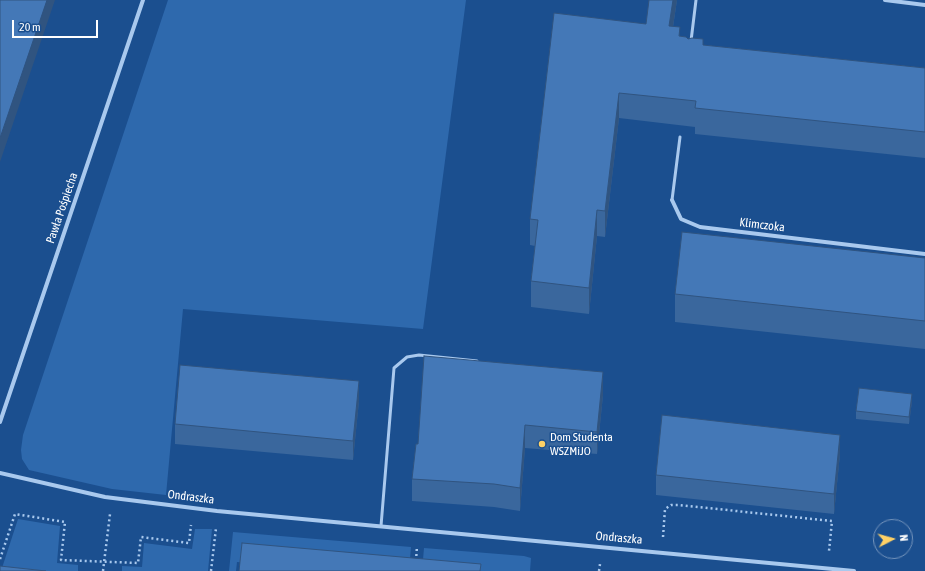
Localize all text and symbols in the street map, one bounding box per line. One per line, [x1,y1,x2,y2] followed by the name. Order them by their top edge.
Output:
[14,12,100,38] scale bar
[19,20,41,34] text: 20 m
[43,171,81,245] street label: Pawła Pośpiecha
[738,215,786,235] street label: Klimczoka
[550,430,613,458] place label: Dom Studenta WSZMiJO
[537,439,547,449] marker: Dom Studenta WSZMiJO
[167,487,215,507] street label: Ondraszka
[873,519,913,559] north arrow
[595,529,643,547] street label: Ondraszka
[898,534,910,542] text: N

